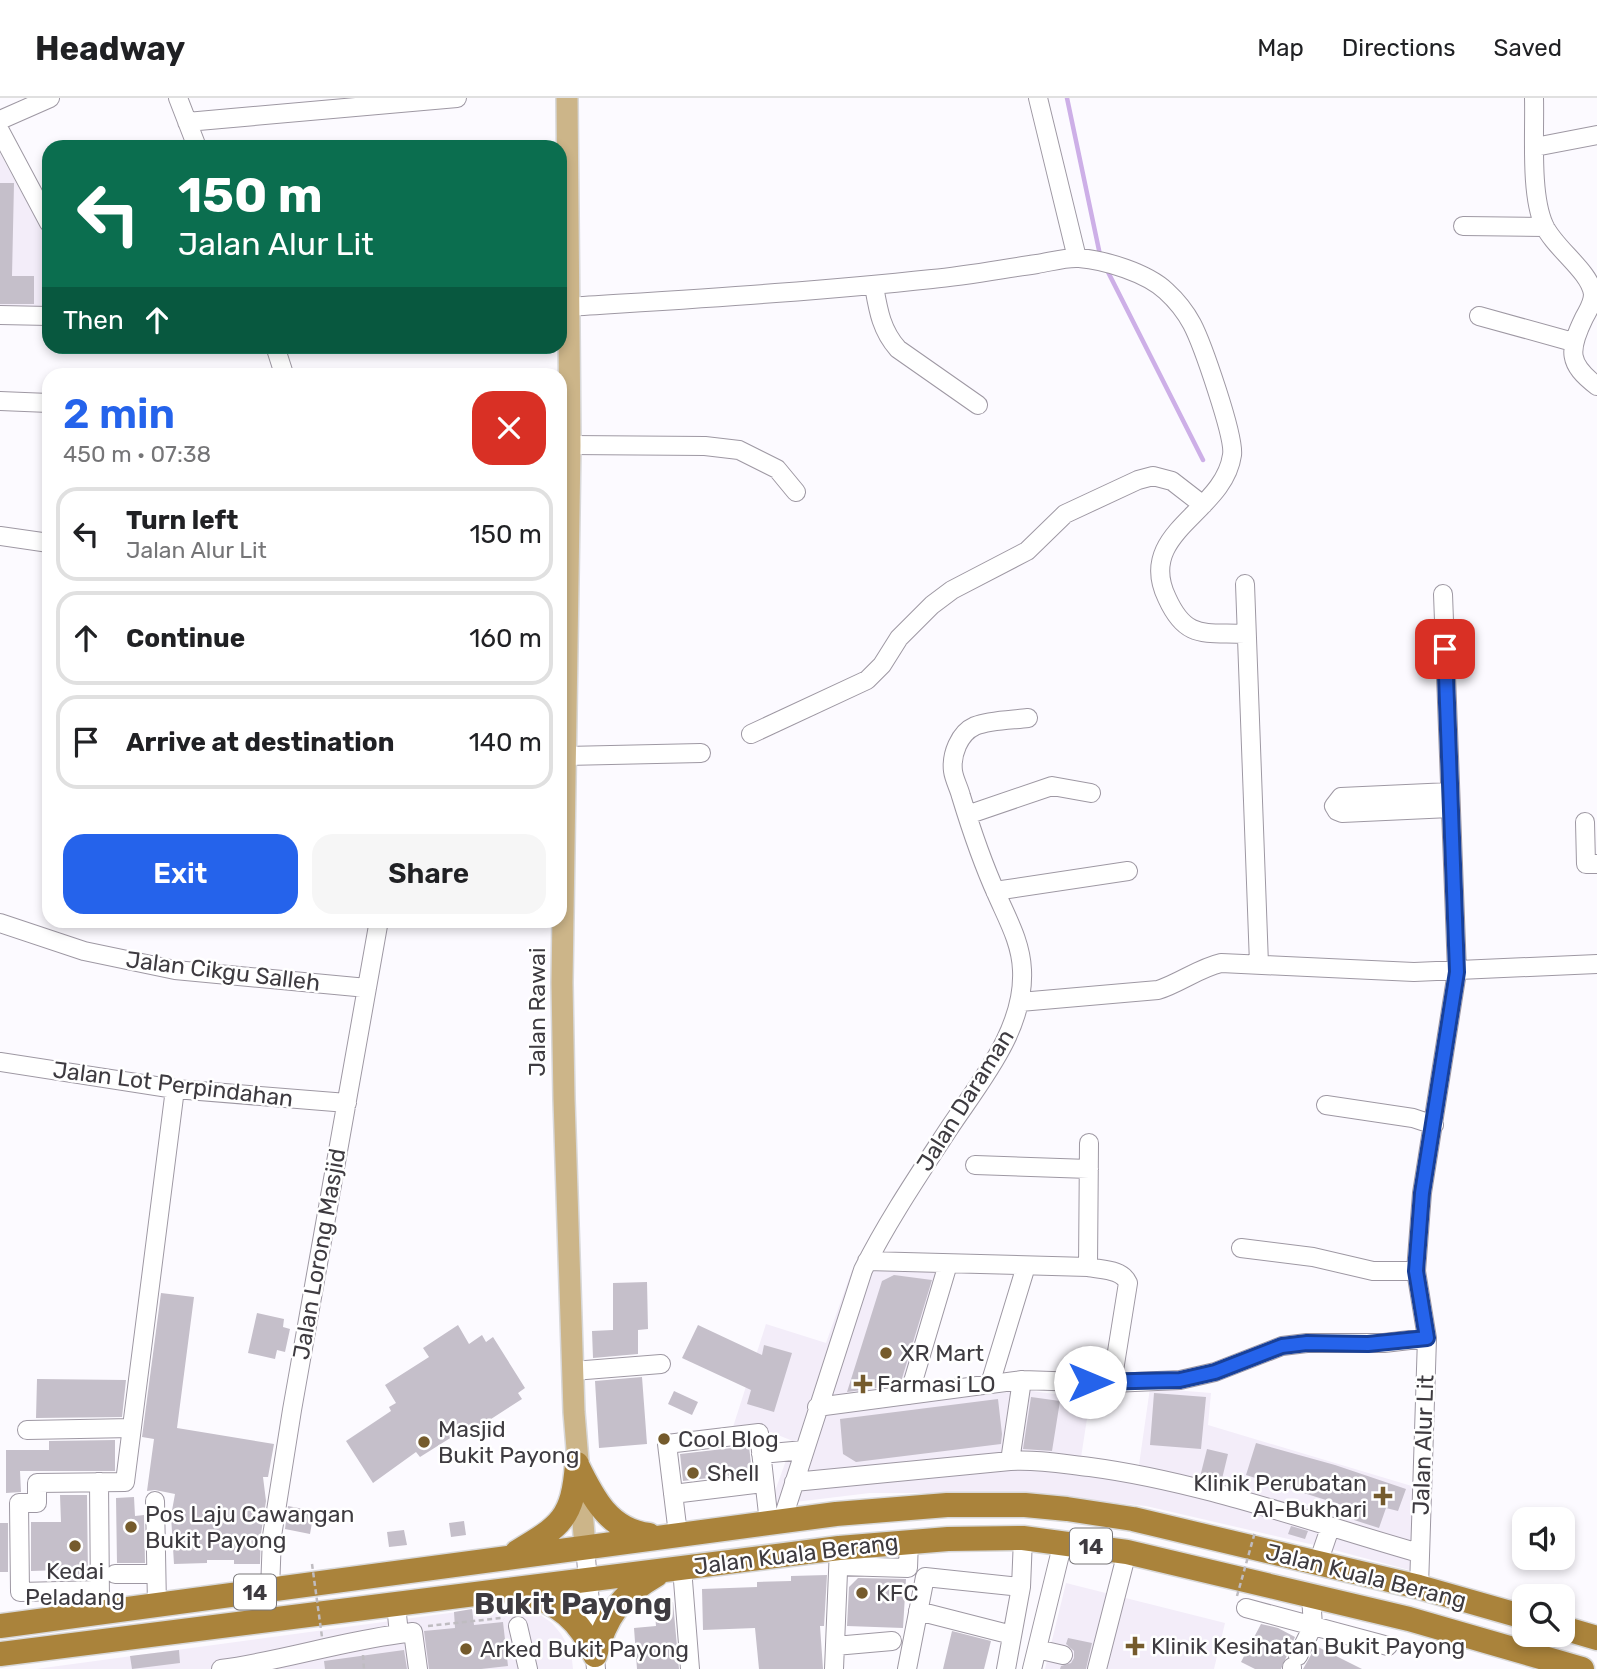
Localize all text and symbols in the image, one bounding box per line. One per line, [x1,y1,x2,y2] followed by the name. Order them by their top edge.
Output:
[35,29,185,68] text: Headway
[1257,34,1304,62] text: Map
[1342,34,1455,62] text: Directions
[1493,34,1562,62] text: Saved
[178,166,323,224] text: 150 m
[63,168,154,259] icon: left
[178,225,374,263] text: Jalan Alur Lit
[138,301,176,339] icon: ahead
[63,305,124,336] text: Then
[63,389,175,439] text: 2 min
[472,391,546,465] button: close
[63,440,211,468] text: 450 m · 07:38
[126,505,238,536] text: Turn left
[67,515,105,553] icon: left
[469,519,542,550] text: 150 m
[126,536,267,564] text: Jalan Alur Lit
[67,619,105,657] icon: ahead
[1415,619,1475,679] pin
[126,623,245,654] text: Continue
[469,623,542,654] text: 160 m
[1426,630,1464,668] icon: arrive
[67,723,105,761] icon: arrive
[126,727,394,758] text: Arrive at destination
[469,727,542,758] text: 140 m
[63,834,298,914] button: Exit
[312,834,546,914] button: Share
[124,945,322,997] street label: Jalan Cikgu Salleh
[523,947,551,1077] street label: Jalan Rawai
[910,1024,1020,1176] street label: Jalan Daraman
[51,1055,295,1113] street label: Jalan Lot Perpindahan
[287,1146,351,1362] street label: Jalan Lorong Masjid
[900,1339,984,1367] place label: XR Mart
[878,1345,894,1361] marker: XR Mart
[1053,1345,1127,1419] position arrow
[877,1370,996,1398] place label: Farmasi LO
[1407,1374,1439,1516] street label: Jalan Alur Lit
[855,1376,871,1392] marker: Farmasi LO
[438,1415,579,1469] place label: Masjid Bukit Payong
[678,1425,779,1453] place label: Cool Blog
[656,1431,672,1447] marker: Cool Blog
[416,1434,432,1450] marker: Masjid Bukit Payong
[707,1459,759,1487] place label: Shell
[685,1465,701,1481] marker: Shell
[1193,1469,1367,1523] place label: Klinik Perubatan Al-Bukhari
[1373,1486,1393,1506] marker: Klinik Perubatan Al-Bukhari
[145,1500,354,1554] place label: Pos Laju Cawangan Bukit Payong
[1512,1507,1575,1647] map controls
[1512,1507,1575,1570] button: sound
[123,1519,139,1535] marker: Pos Laju Cawangan Bukit Payong
[692,1528,900,1580] street label: Jalan Kuala Berang
[1070,1528,1112,1564] road number: 14
[1263,1537,1469,1615] street label: Jalan Kuala Berang
[67,1538,83,1554] marker: Kedai Peladang
[25,1557,125,1611] place label: Kedai Peladang
[234,1574,276,1610] road number: 14
[876,1579,918,1607] place label: KFC
[1512,1584,1575,1647] button: search
[854,1585,870,1601] marker: KFC
[474,1586,672,1622] district label: Bukit Payong
[1151,1632,1465,1660] place label: Klinik Kesihatan Bukit Payong
[480,1635,689,1663] place label: Arked Bukit Payong
[1125,1636,1145,1656] marker: Klinik Kesihatan Bukit Payong
[458,1641,474,1657] marker: Arked Bukit Payong

